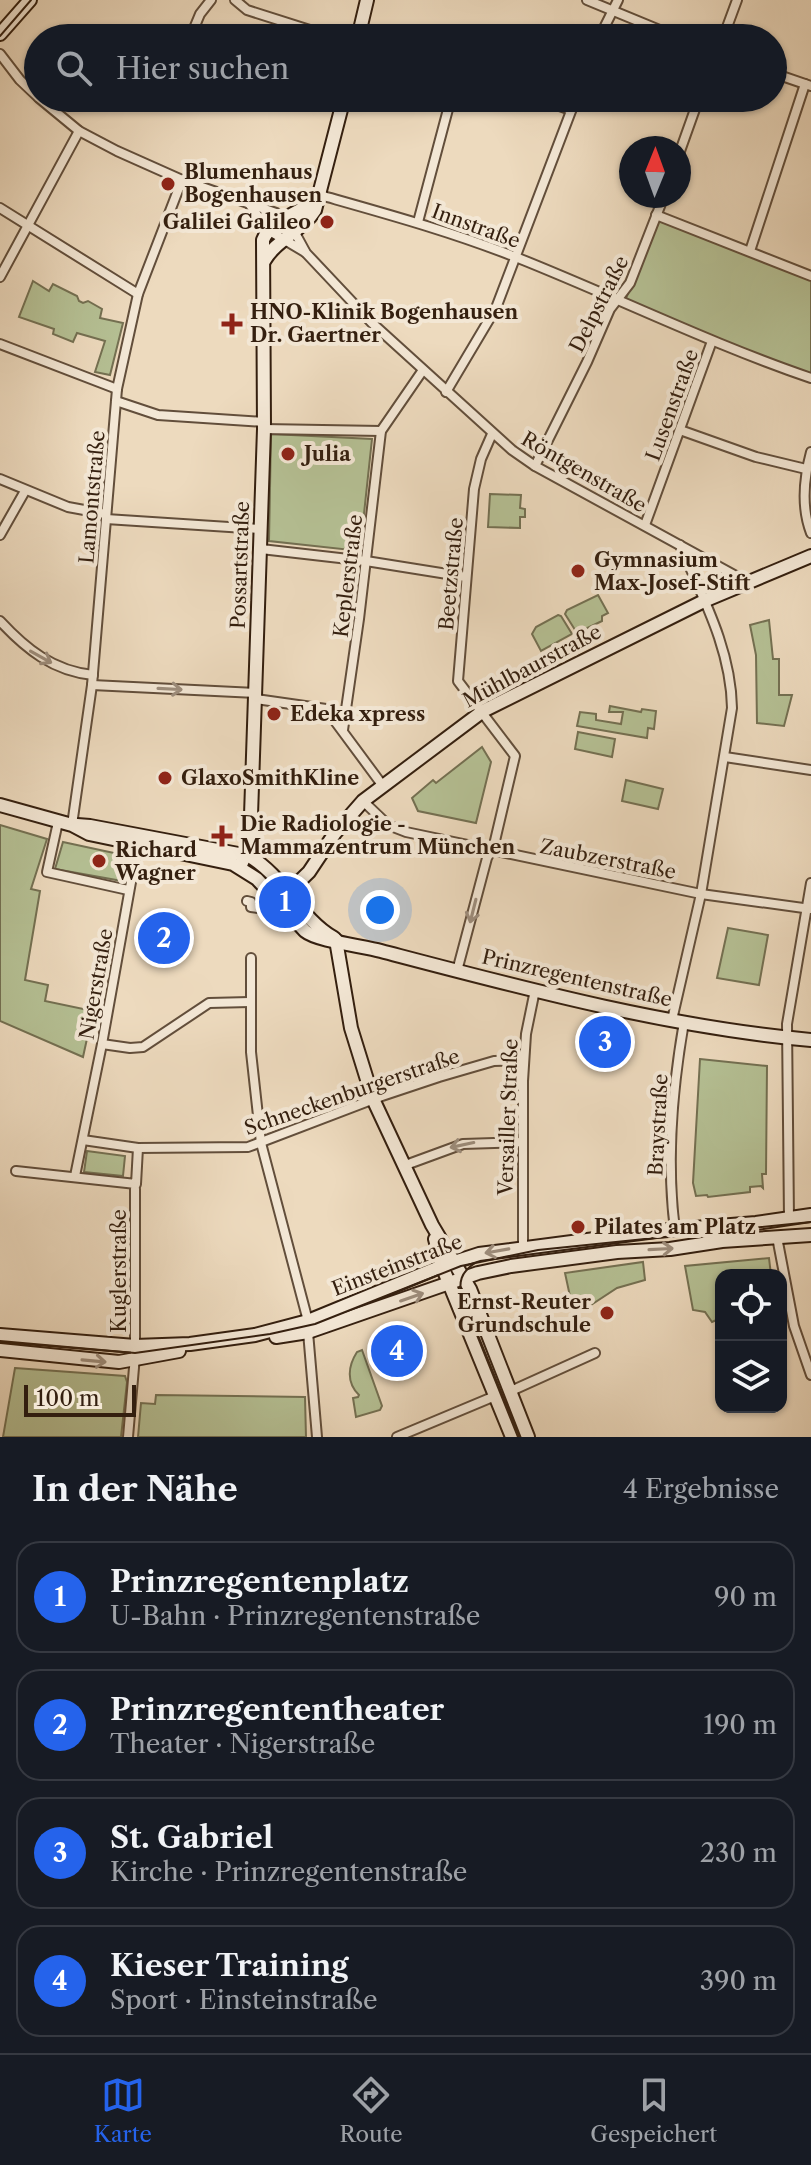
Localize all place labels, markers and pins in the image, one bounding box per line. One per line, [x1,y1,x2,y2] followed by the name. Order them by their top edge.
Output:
[184,160,322,207] place label: Blumenhaus Bogenhausen
[159,175,177,193] marker: Blumenhaus Bogenhausen
[163,210,311,234] place label: Galilei Galileo
[318,213,336,231] marker: Galilei Galileo
[250,300,519,347] place label: HNO-Klinik Bogenhausen Dr. Gaertner
[221,313,243,335] marker: HNO-Klinik Bogenhausen Dr. Gaertner
[300,442,351,466] place label: Julia
[279,445,297,463] marker: Julia
[594,548,751,595] place label: Gymnasium Max-Josef-Stift
[569,562,587,580] marker: Gymnasium Max-Josef-Stift
[290,702,425,726] place label: Edeka xpress
[265,705,283,723] marker: Edeka xpress
[181,766,359,790] place label: GlaxoSmithKline
[156,769,174,787] marker: GlaxoSmithKline
[240,812,516,859] place label: Die Radiologie - Mammazentrum München
[211,825,233,847] marker: Die Radiologie - Mammazentrum München
[114,838,197,885] place label: Richard Wagner
[90,852,108,870] marker: Richard Wagner
[259,872,311,932] pin: 1
[138,908,190,968] pin: 2
[579,1012,631,1072] pin: 3
[594,1215,756,1239] place label: Pilates am Platz
[569,1218,587,1236] marker: Pilates am Platz
[457,1290,591,1337] place label: Ernst-Reuter Grundschule
[598,1304,616,1322] marker: Ernst-Reuter Grundschule
[371,1321,423,1381] pin: 4

